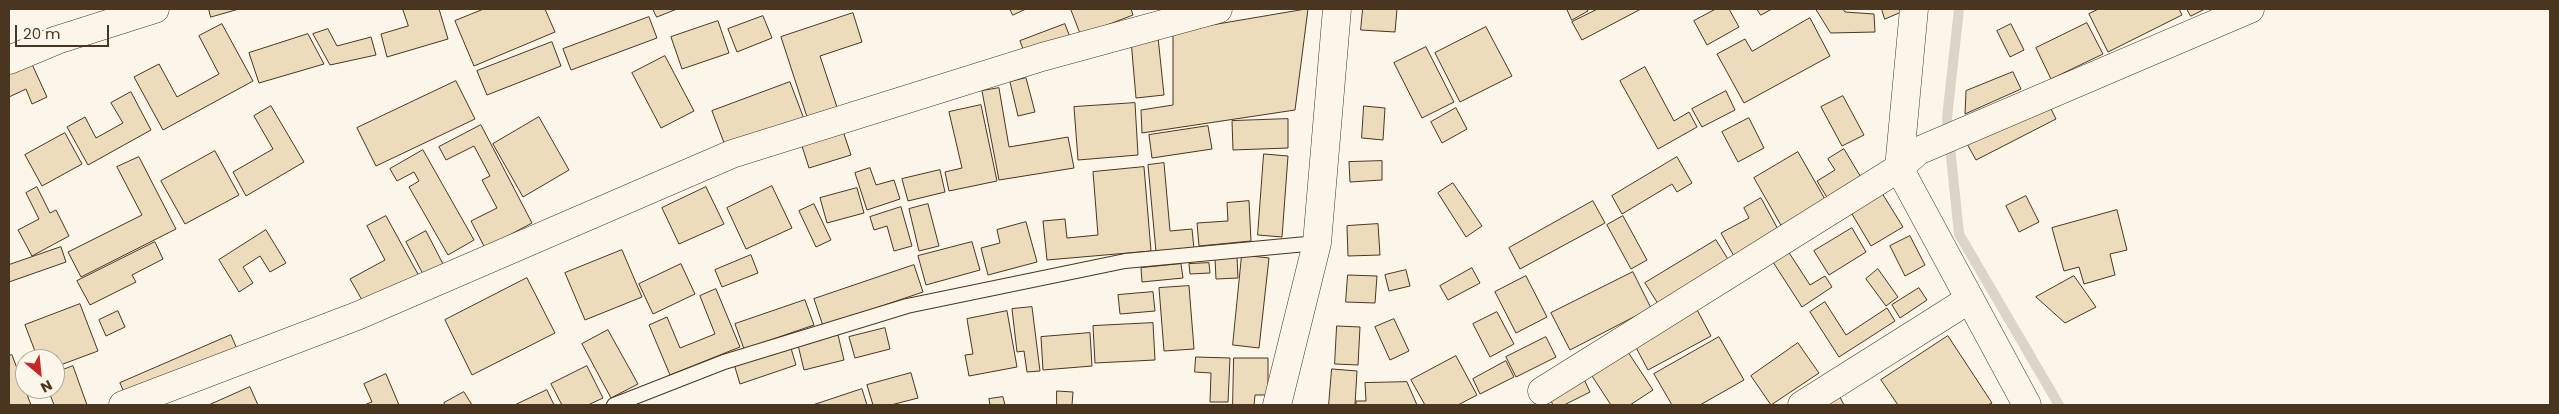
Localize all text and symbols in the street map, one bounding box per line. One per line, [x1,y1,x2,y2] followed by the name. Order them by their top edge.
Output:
[18,15,111,47] scale bar
[23,23,61,44] text: 20 m
[15,349,65,399] north arrow
[37,375,56,398] text: N

